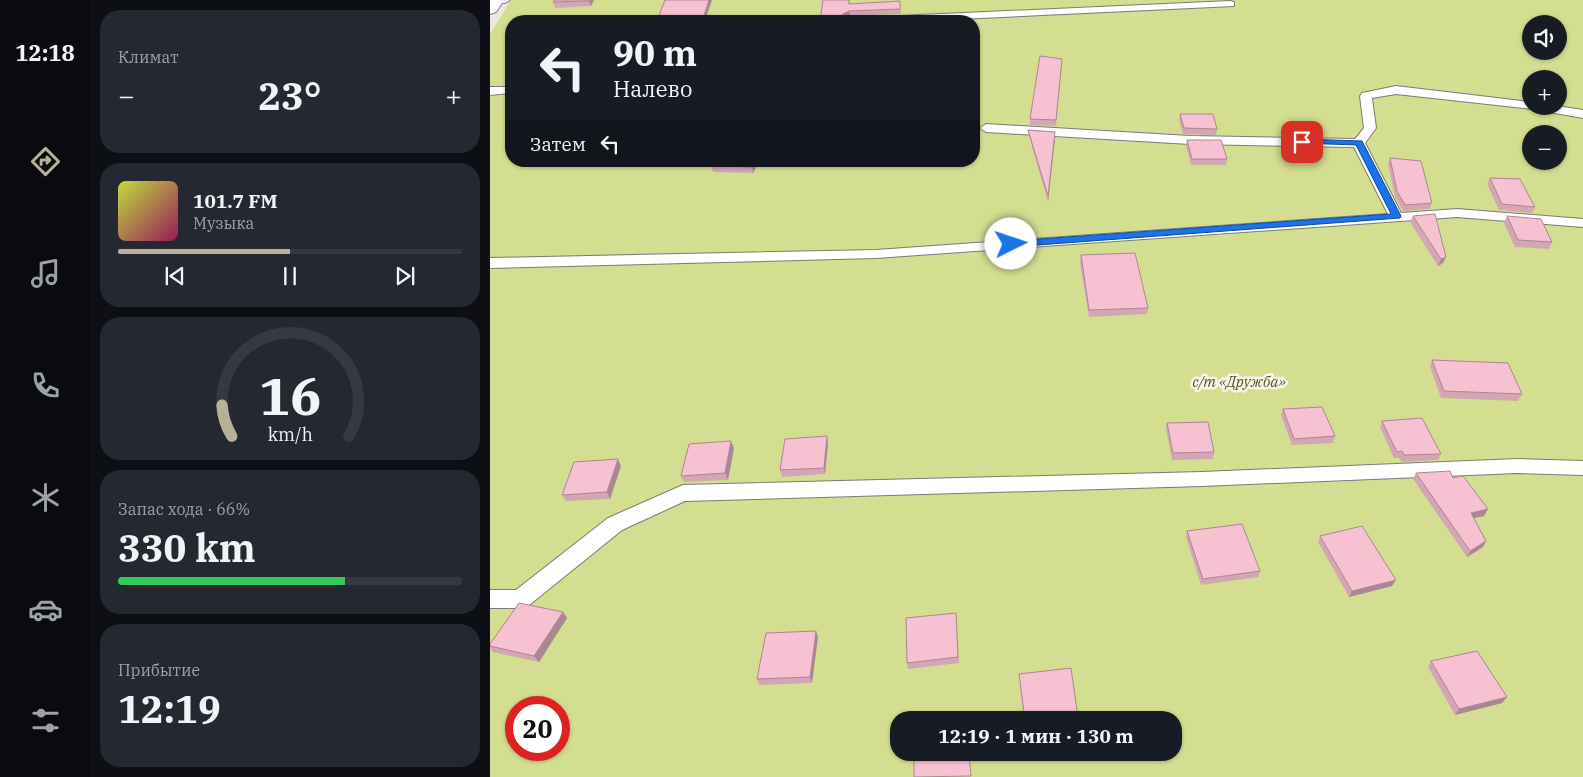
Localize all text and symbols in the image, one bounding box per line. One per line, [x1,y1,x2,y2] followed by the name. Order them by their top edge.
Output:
[1522,15,1567,170] map controls
[1522,15,1567,60] button: sound
[613,30,697,76] text: 90 m
[530,35,595,100] icon: left
[15,38,75,67] text: 12:18
[118,47,178,67] text: Климат
[1522,70,1567,115] button: +
[258,71,322,120] text: 23°
[613,74,692,103] text: Налево
[118,77,135,114] text: −
[445,77,462,114] text: +
[1281,121,1323,163] pin
[1522,125,1567,170] button: −
[1288,128,1316,156] icon: arrive
[596,130,624,158] icon: left
[530,132,586,156] text: Затем
[28,144,63,179] icon: directions
[193,189,278,213] text: 101.7 FM
[193,213,254,233] text: Музыка
[984,217,1036,269] position arrow
[28,256,63,291] icon: music
[161,262,189,290] icon: previous
[276,262,304,290] icon: pause
[391,262,419,290] icon: next
[259,362,321,429] text: 16
[28,368,63,403] icon: phone
[1192,372,1286,391] park label: с/т «Дружба»
[267,423,313,446] text: km/h
[28,480,63,515] icon: climate
[118,499,250,519] text: Запас хода · 66%
[118,523,256,572] text: 330 km
[28,592,63,627] icon: car
[118,660,200,680] text: Прибытие
[118,684,221,733] text: 12:19
[505,696,570,761] speed limit sign: 20
[28,703,63,738] icon: filters
[938,724,1134,748] text: 12:19 · 1 мин · 130 m

